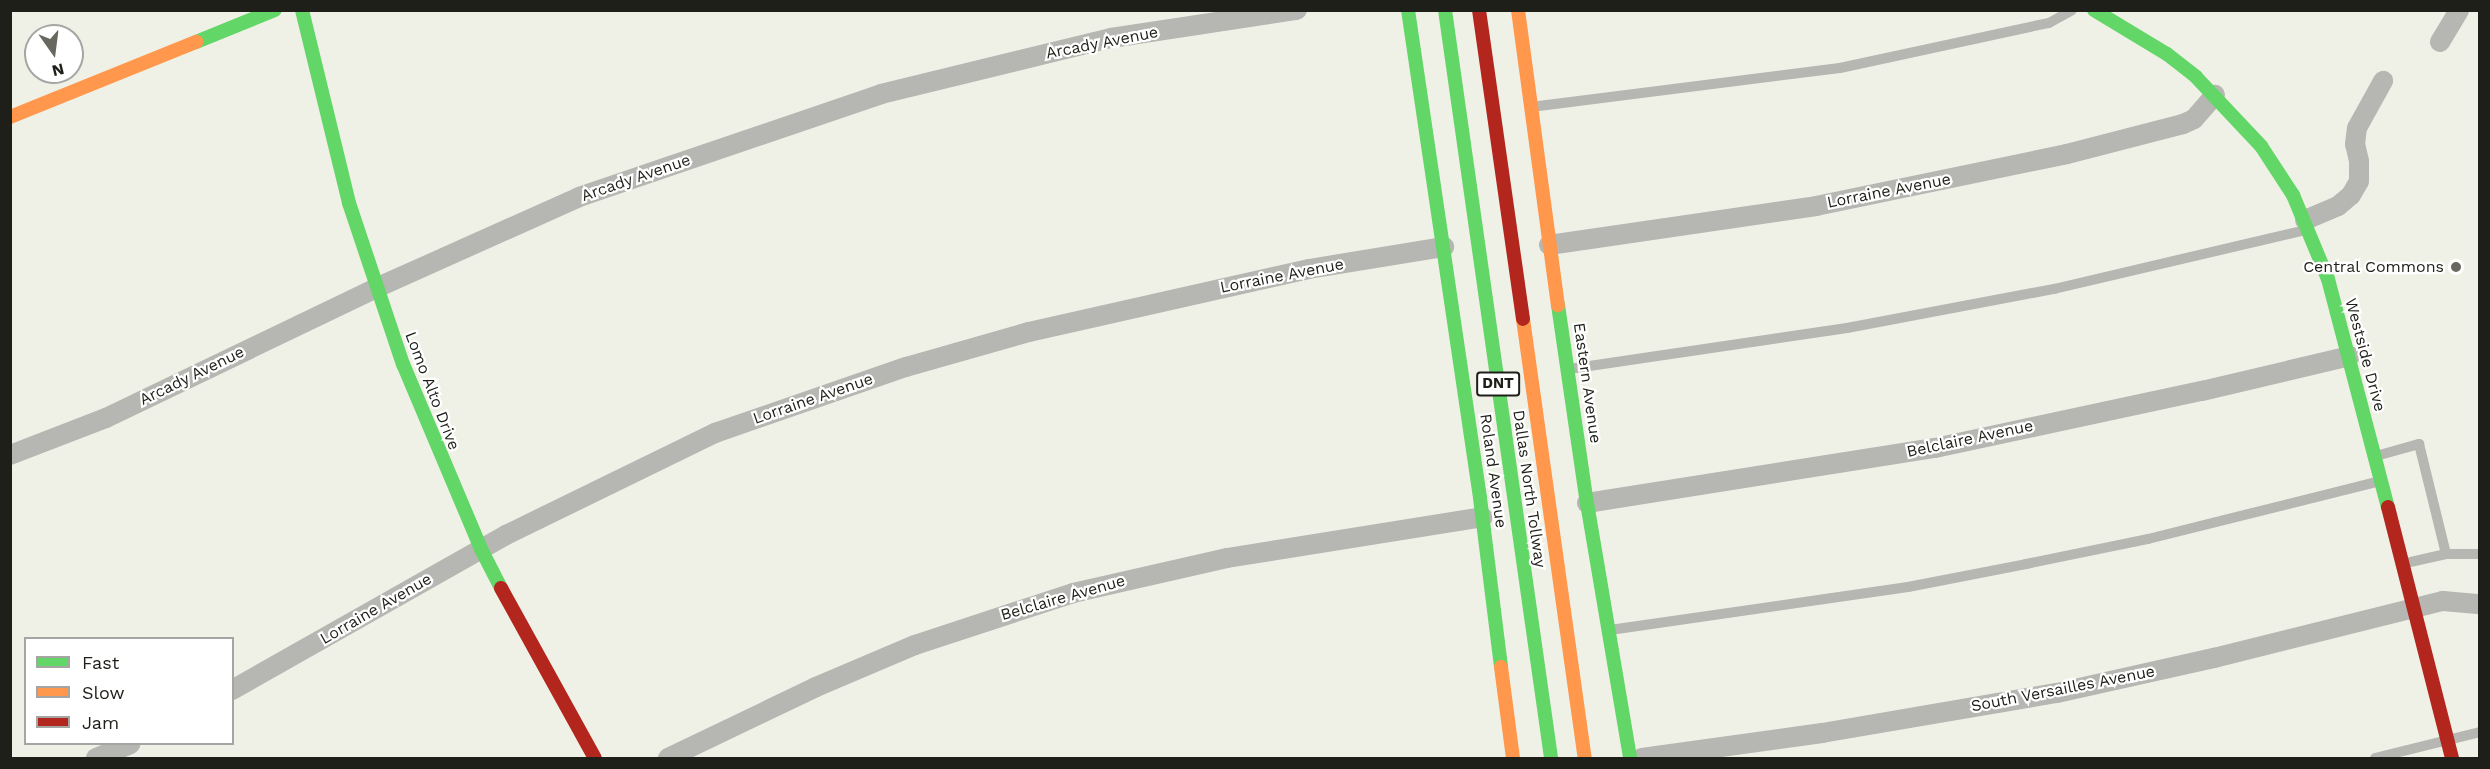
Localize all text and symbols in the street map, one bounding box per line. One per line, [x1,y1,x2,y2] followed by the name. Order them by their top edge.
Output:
[1044,23,1160,63] street label: Arcady Avenue
[24,24,84,84] north arrow
[50,59,66,81] text: N
[578,150,694,206] street label: Arcady Avenue
[1825,170,1953,212] street label: Lorraine Avenue
[1218,255,1346,297] street label: Lorraine Avenue
[2303,257,2444,277] place label: Central Commons
[2449,260,2463,274] marker: Central Commons
[2341,296,2389,414] street label: Westside Drive
[1569,321,1605,445] street label: Eastern Avenue
[400,329,464,453] street label: Lomo Alto Drive
[136,342,248,410] street label: Arcady Avenue
[750,369,876,429] street label: Lorraine Avenue
[1476,372,1520,396] road number: DNT
[1508,409,1550,569] street label: Dallas North Tollway
[1475,412,1511,530] street label: Roland Avenue
[1905,416,2035,462] street label: Belclaire Avenue
[317,569,435,649] street label: Lorraine Avenue
[998,571,1128,625] street label: Belclaire Avenue
[24,637,234,745] legend
[82,652,119,673] text: Fast
[1969,662,2157,716] street label: South Versailles Avenue
[82,682,125,703] text: Slow
[82,712,119,733] text: Jam

